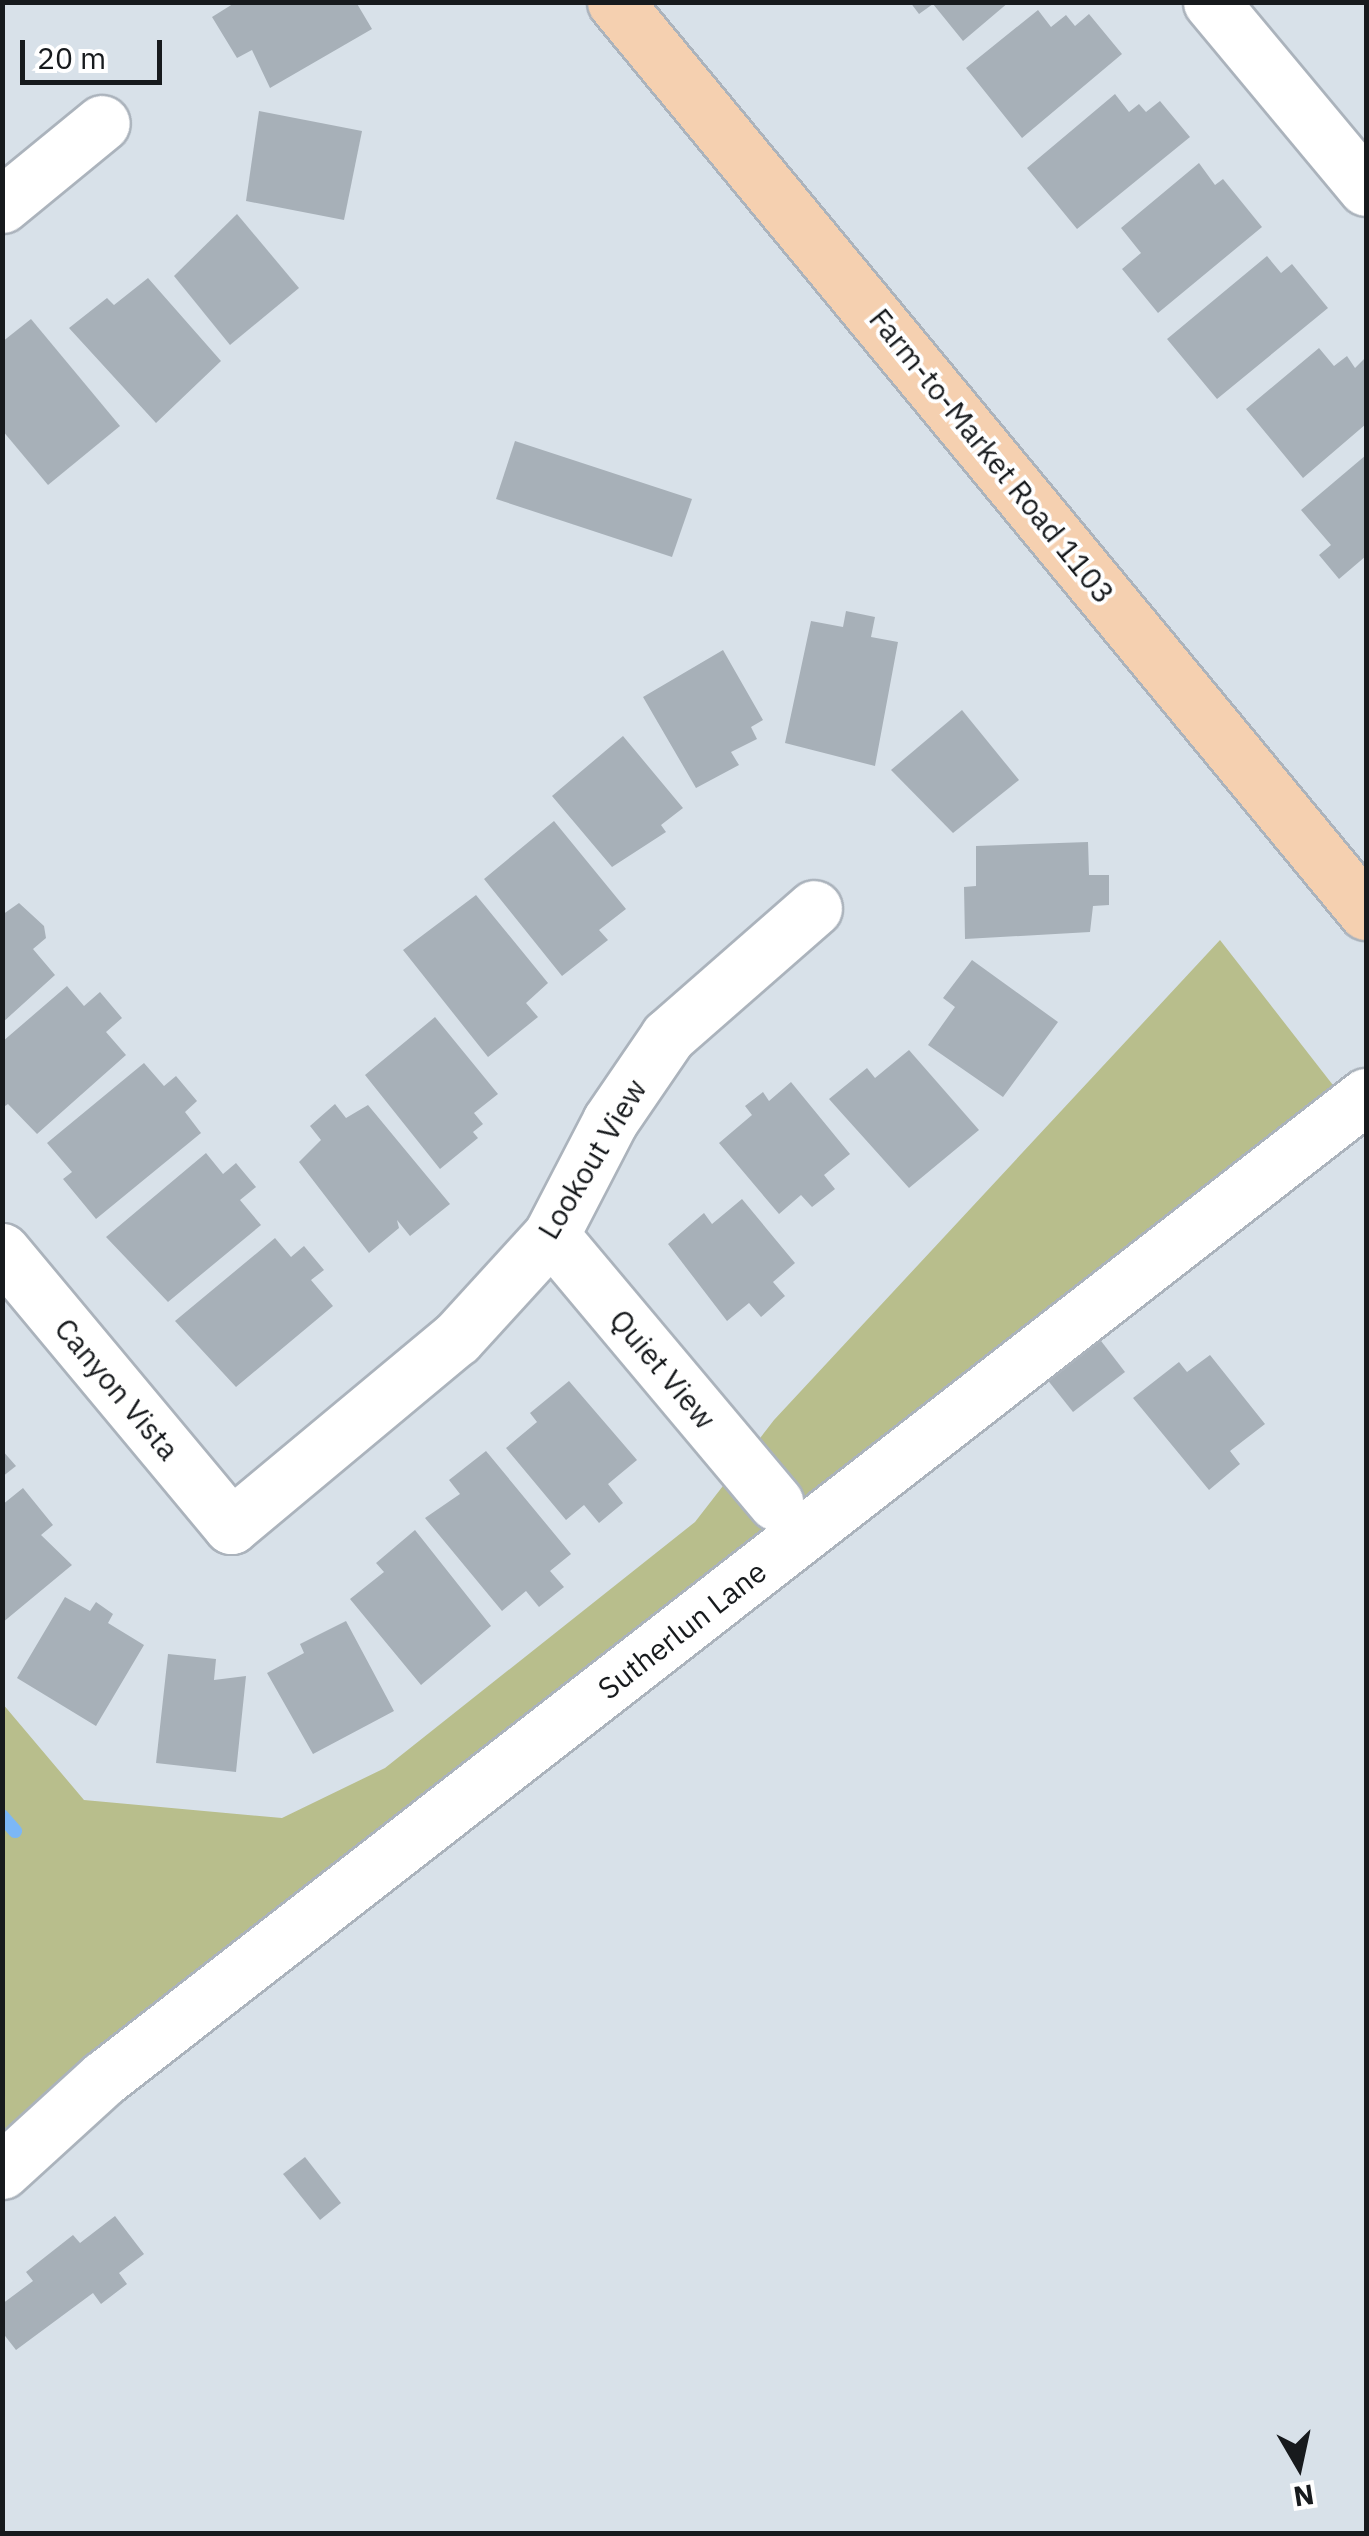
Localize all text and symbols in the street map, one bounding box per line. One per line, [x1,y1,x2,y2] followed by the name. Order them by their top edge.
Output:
[25,20,168,82] scale bar
[37,38,106,77] text: 20 m
[862,301,1122,611] street label: Farm-to-Market Road 1103
[530,1072,654,1246] street label: Lookout View
[603,1302,723,1436] street label: Quiet View
[47,1311,187,1467] street label: Canyon Vista
[591,1553,773,1707] street label: Sutherlun Lane
[1249,2416,1349,2516] north arrow
[1291,2476,1317,2516] text: N

